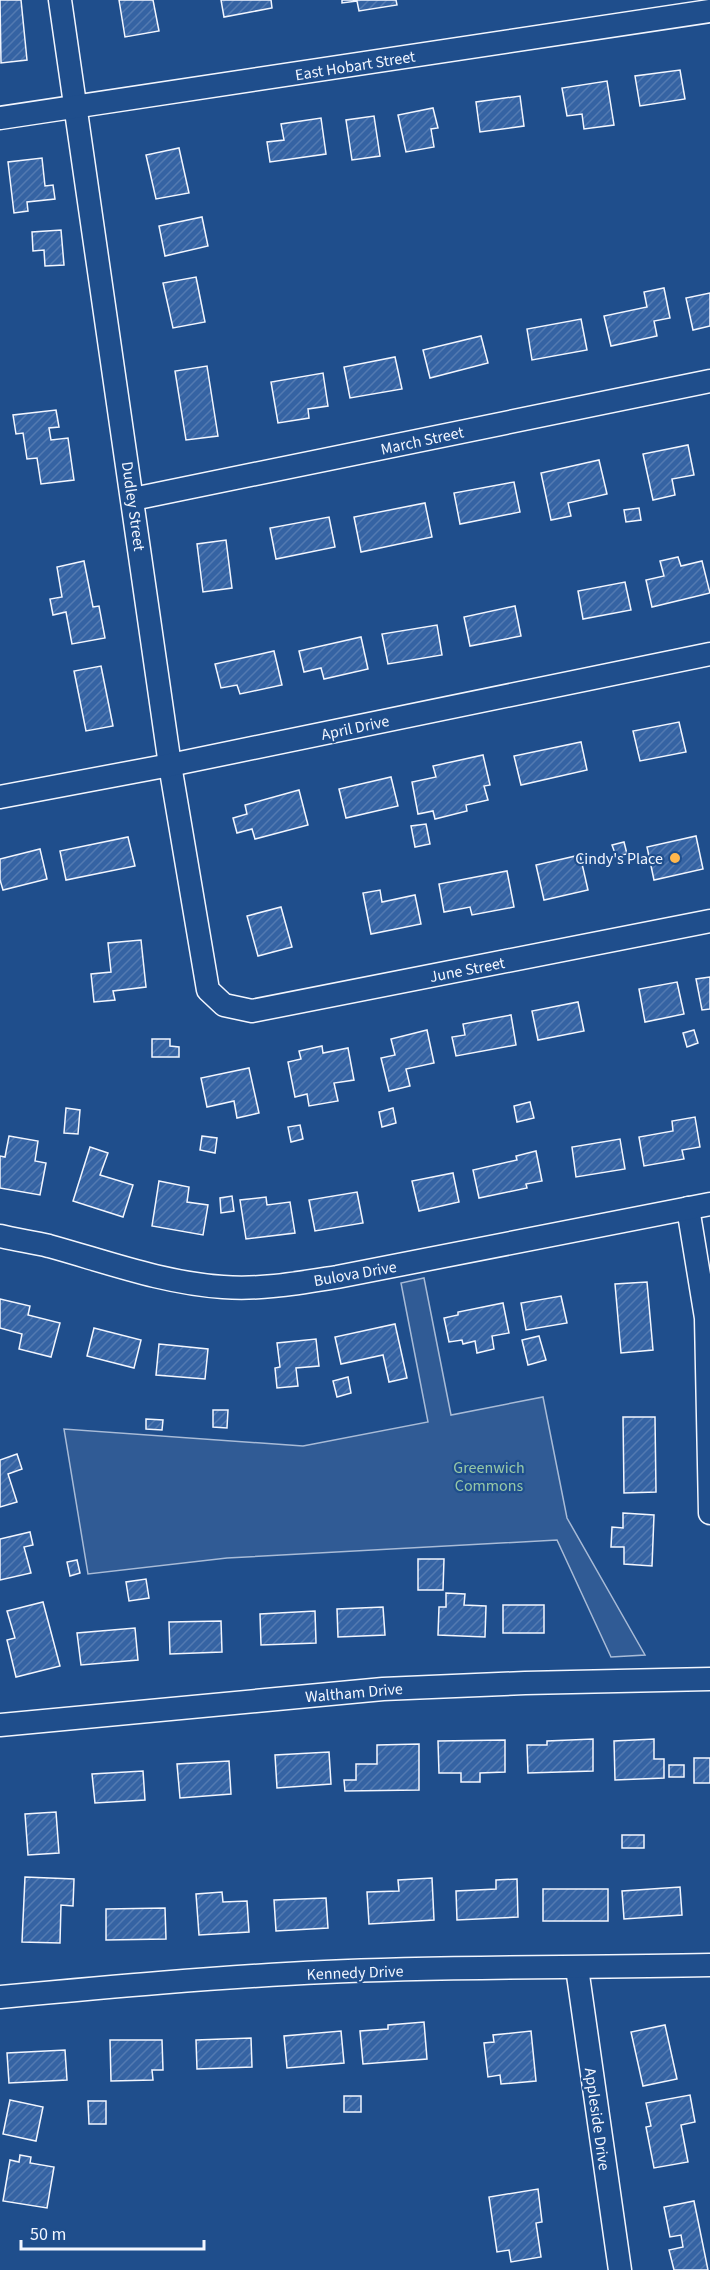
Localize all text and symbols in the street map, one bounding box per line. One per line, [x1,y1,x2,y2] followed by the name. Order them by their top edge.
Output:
[293,46,417,86] street label: East Hobart Street
[379,421,466,461] street label: March Street
[116,460,150,553] street label: Dudley Street
[319,710,391,746] street label: April Drive
[575,848,663,870] place label: Cindy's Place
[668,851,682,865] marker: Cindy's Place
[428,952,507,988] street label: June Street
[312,1256,398,1292] street label: Bulova Drive
[453,1457,525,1497] park label: Greenwich Commons
[304,1678,404,1708] street label: Waltham Drive
[306,1960,404,1986] street label: Kennedy Drive
[579,2066,615,2172] street label: Appleside Drive
[21,2213,204,2251] scale bar
[30,2222,66,2247] text: 50 m

